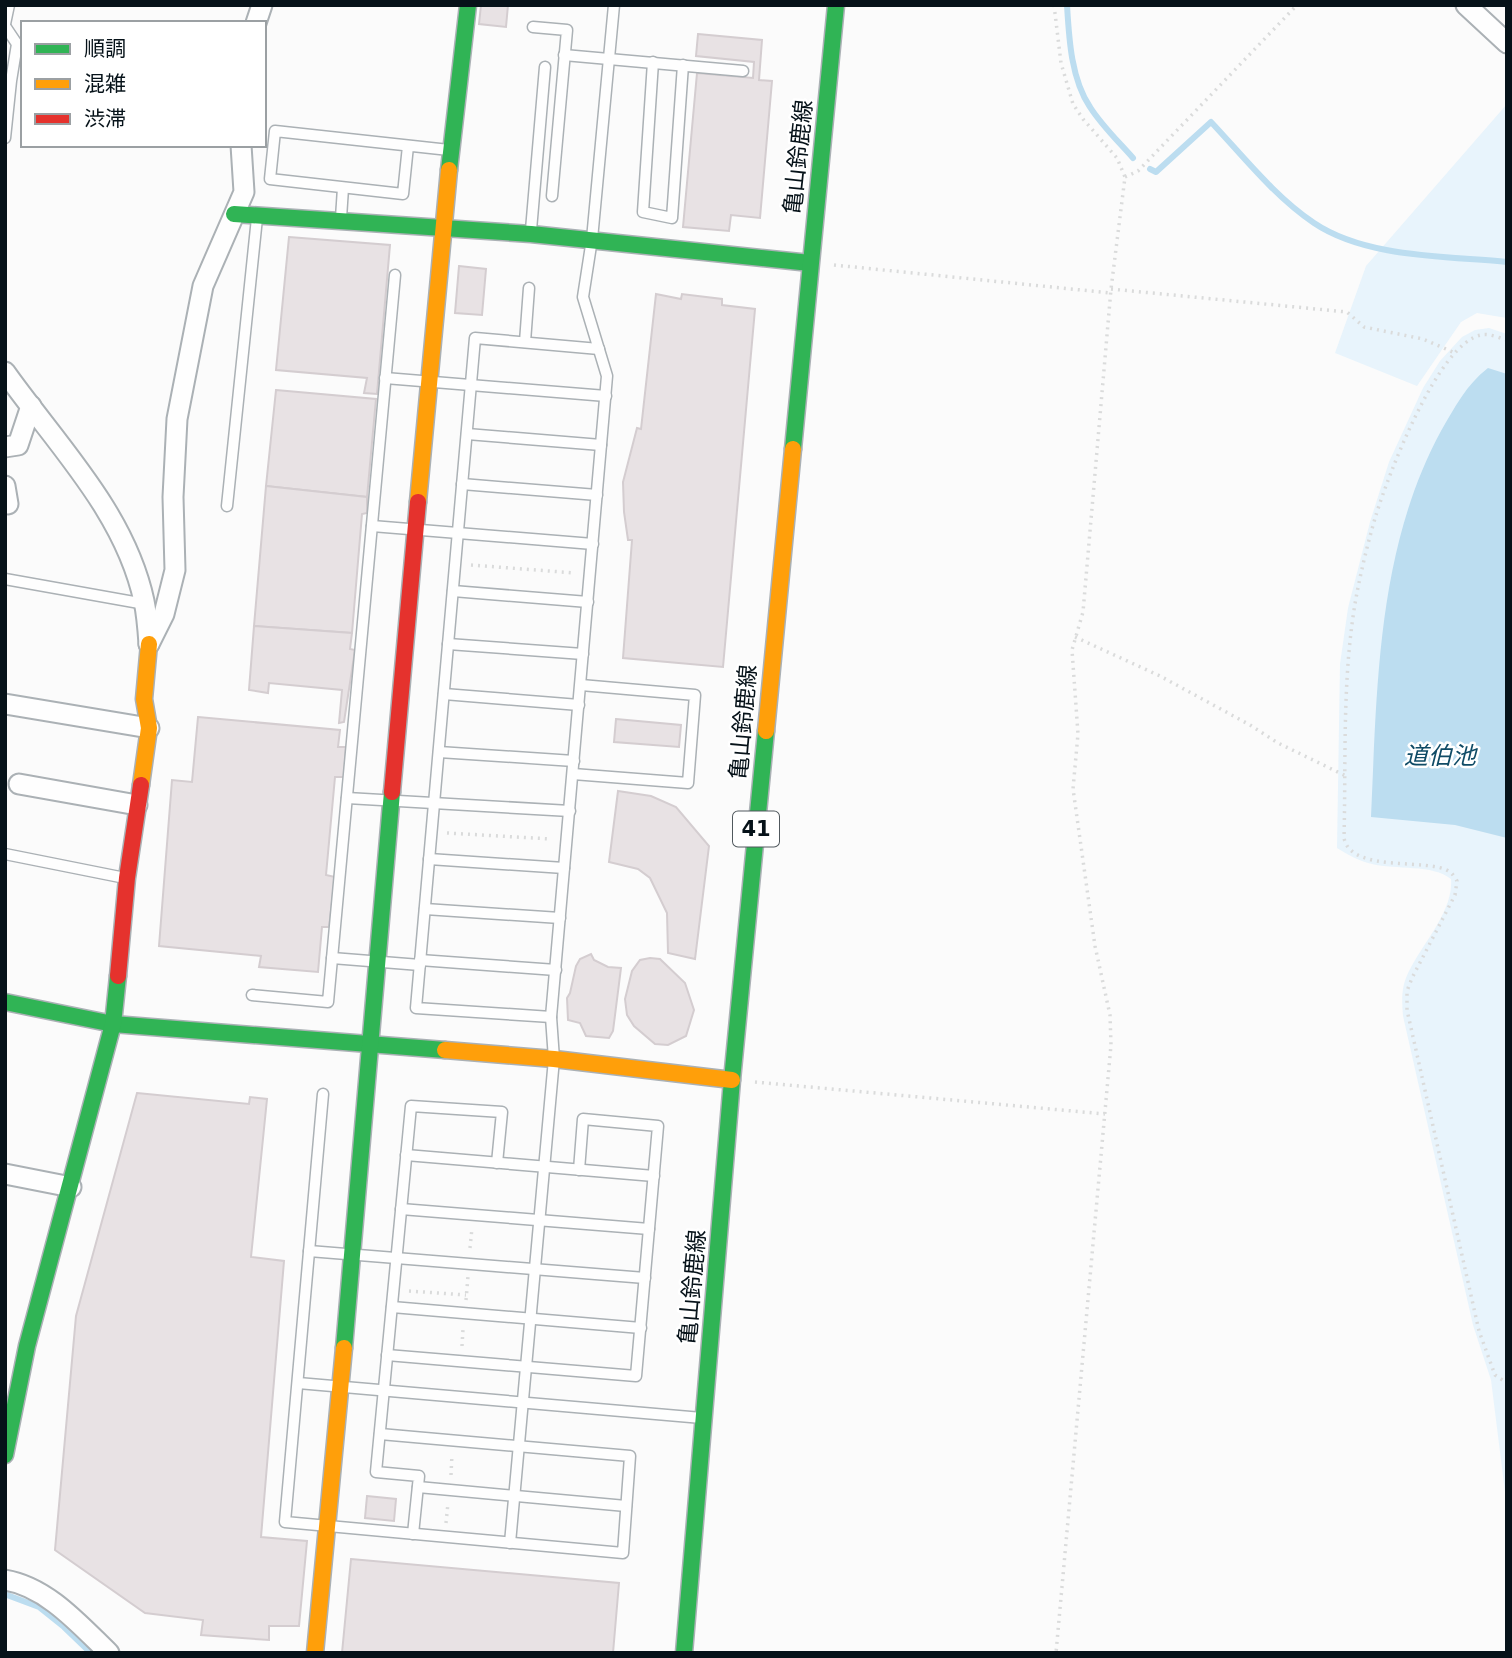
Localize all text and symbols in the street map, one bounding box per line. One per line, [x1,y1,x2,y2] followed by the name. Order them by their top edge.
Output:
[21,21,266,147] legend
[84,37,126,61] text: 順調
[84,72,126,96] text: 混雑
[779,98,817,216] street label: 亀山鈴鹿線
[84,107,126,131] text: 渋滞
[725,664,761,780] street label: 亀山鈴鹿線
[1404,742,1478,770] water label: 道伯池
[733,812,779,846] road number: 41
[674,1229,710,1345] street label: 亀山鈴鹿線

